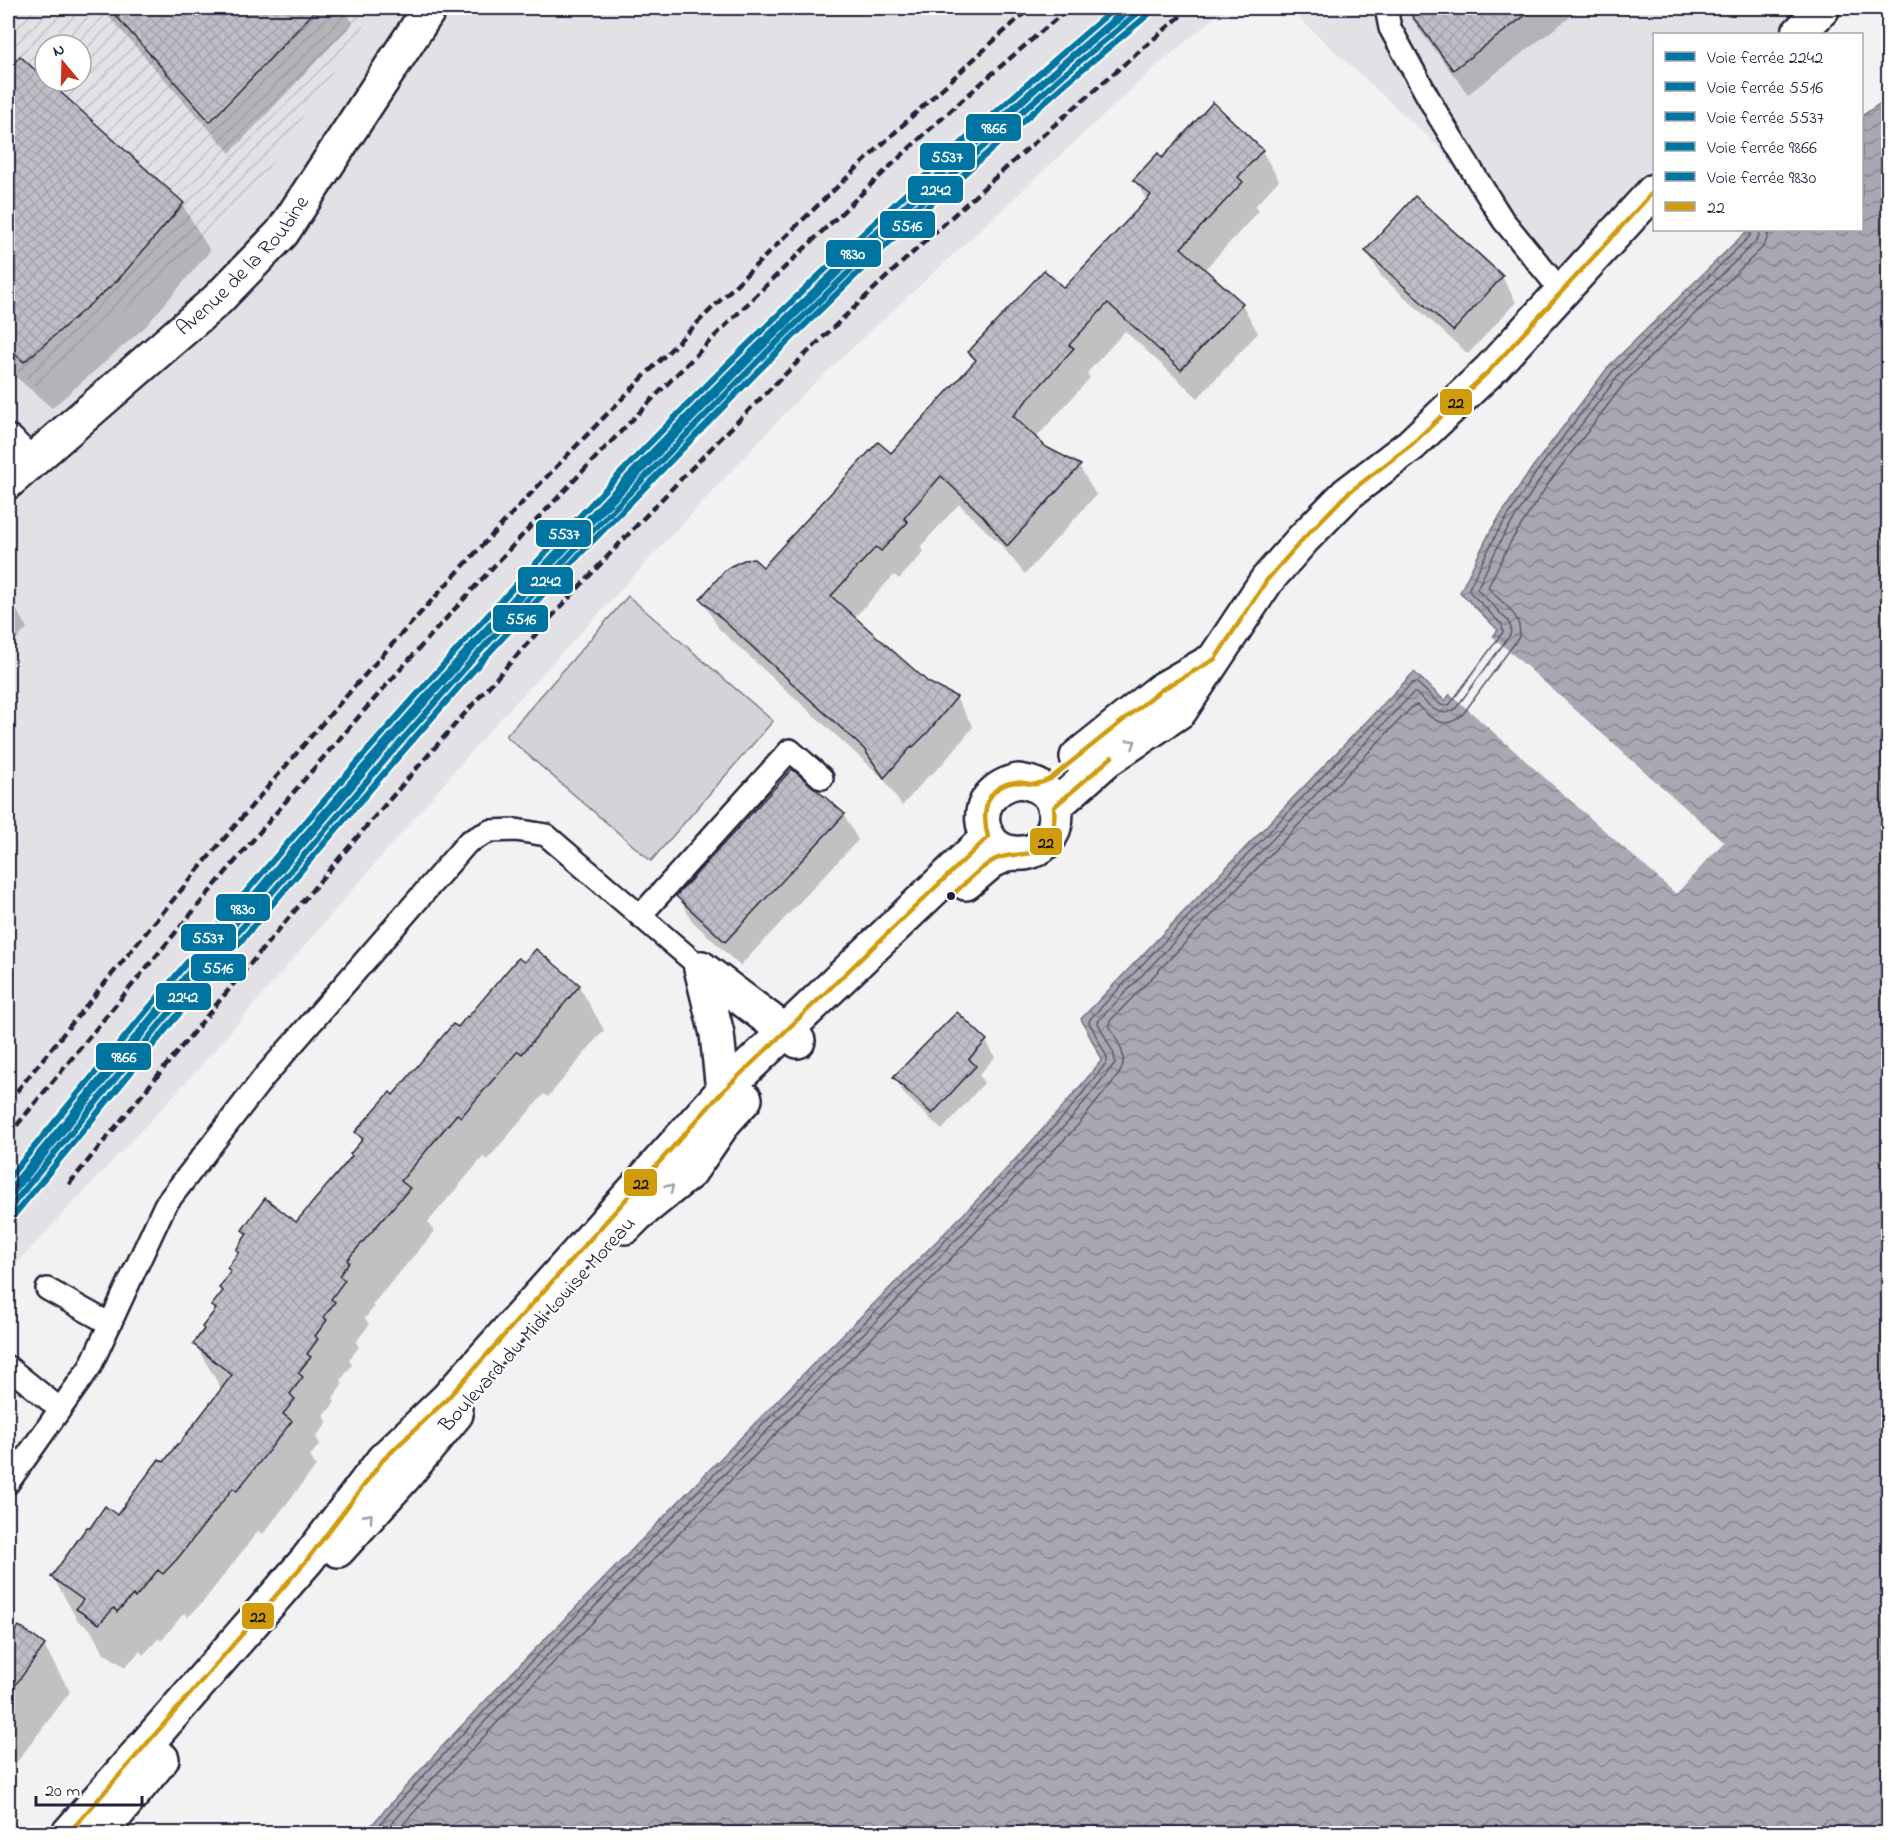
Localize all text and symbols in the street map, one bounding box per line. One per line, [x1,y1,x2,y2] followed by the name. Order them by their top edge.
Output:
[33,33,93,93] north arrow
[1653,33,1863,231] legend
[50,38,68,64] text: N
[1706,46,1823,72] text: Voie ferrée 2242
[1706,76,1823,102] text: Voie ferrée 5516
[1706,106,1825,132] text: Voie ferrée 5537
[965,113,1022,142] line badge: 9866
[981,117,1007,141] text: 9866
[1706,136,1817,162] text: Voie ferrée 9866
[919,142,976,171] line badge: 5537
[931,146,963,170] text: 5537
[1706,166,1816,192] text: Voie ferrée 9830
[907,175,964,204] line badge: 2242
[920,179,951,203] text: 2242
[170,190,318,344] street label: Avenue de la Roubine
[1707,196,1725,222] text: 22
[879,210,936,239] line badge: 5516
[892,215,923,239] text: 5516
[825,239,882,268] line badge: 9830
[840,243,865,267] text: 9830
[1439,388,1473,416] line badge: 22
[1447,392,1464,416] text: 22
[535,519,592,548] line badge: 5537
[548,523,580,547] text: 5537
[517,566,574,595] line badge: 2242
[530,570,561,594] text: 2242
[492,604,549,633] line badge: 5516
[506,608,537,632] text: 5516
[1125,739,1136,750] one-way arrow
[1029,827,1063,856] line badge: 22
[1037,832,1054,856] text: 22
[945,890,957,902] unlabelled marker
[215,893,271,922] line badge: 9830
[230,898,255,922] text: 9830
[180,923,237,952] line badge: 5537
[192,927,224,951] text: 5537
[190,953,247,982] line badge: 5516
[203,957,234,981] text: 5516
[155,982,212,1011] line badge: 2242
[167,986,198,1010] text: 2242
[95,1042,152,1071] line badge: 9866
[111,1046,137,1070] text: 9866
[623,1168,658,1197] line badge: 22
[632,1173,649,1197] text: 22
[664,1184,675,1195] one-way arrow
[432,1210,644,1441] street label: Boulevard du Midi Louise Moreau
[361,1513,372,1524] one-way arrow
[241,1602,275,1630] line badge: 22
[249,1606,266,1630] text: 22
[36,1769,142,1807] scale bar
[45,1779,80,1805] text: 20 m

